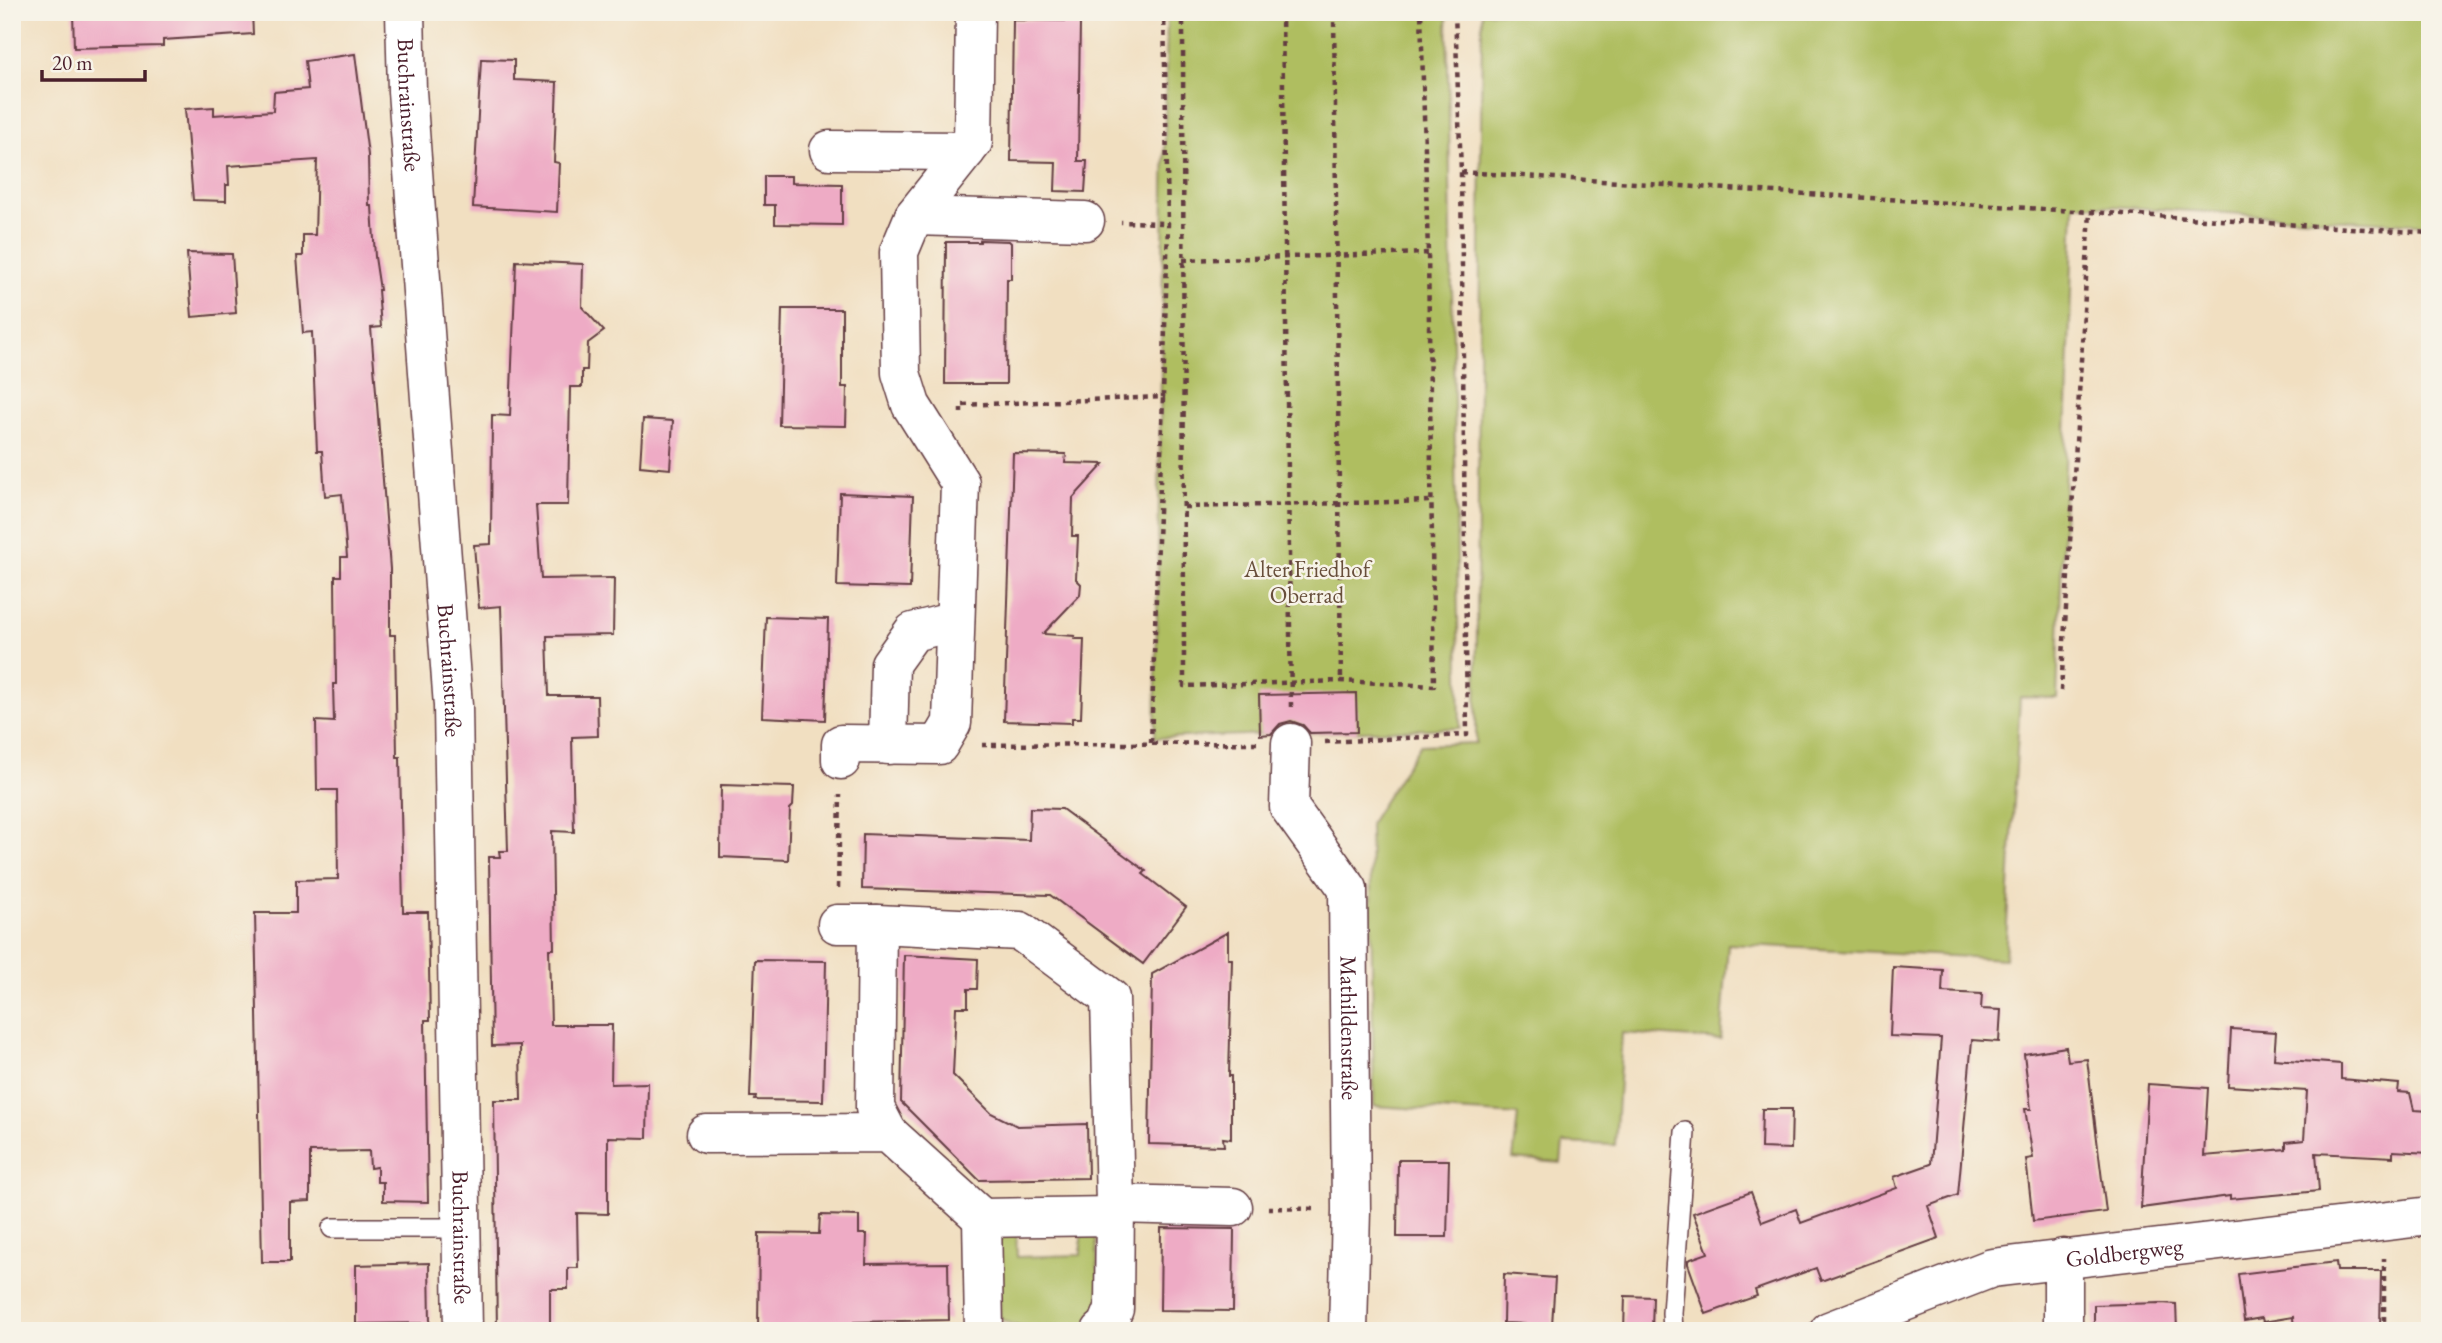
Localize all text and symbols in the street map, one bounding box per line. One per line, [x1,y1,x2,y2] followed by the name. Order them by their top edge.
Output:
[42,38,145,82] scale bar
[391,38,428,173] street label: Buchrainstraße
[52,49,93,76] text: 20 m
[1243,554,1373,610] park label: Alter Friedhof Oberrad
[430,603,468,737] street label: Buchrainstraße
[1334,955,1365,1100] street label: Mathildenstraße
[445,1170,478,1304] street label: Buchrainstraße
[2064,1230,2186,1274] street label: Goldbergweg

